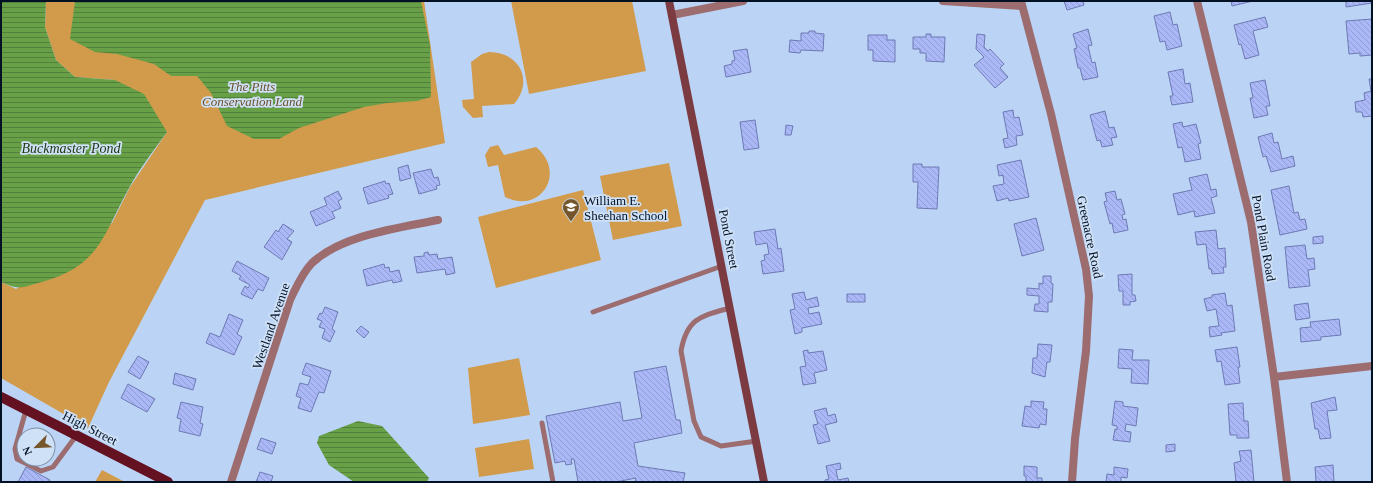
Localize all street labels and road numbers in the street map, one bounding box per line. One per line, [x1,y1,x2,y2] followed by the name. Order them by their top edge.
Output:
[1074,194,1106,280] street label: Greenacre Road
[1249,194,1279,283] street label: Pond Plain Road
[716,208,742,270] street label: Pond Street
[249,281,293,371] street label: Westland Avenue
[60,408,120,448] street label: High Street

